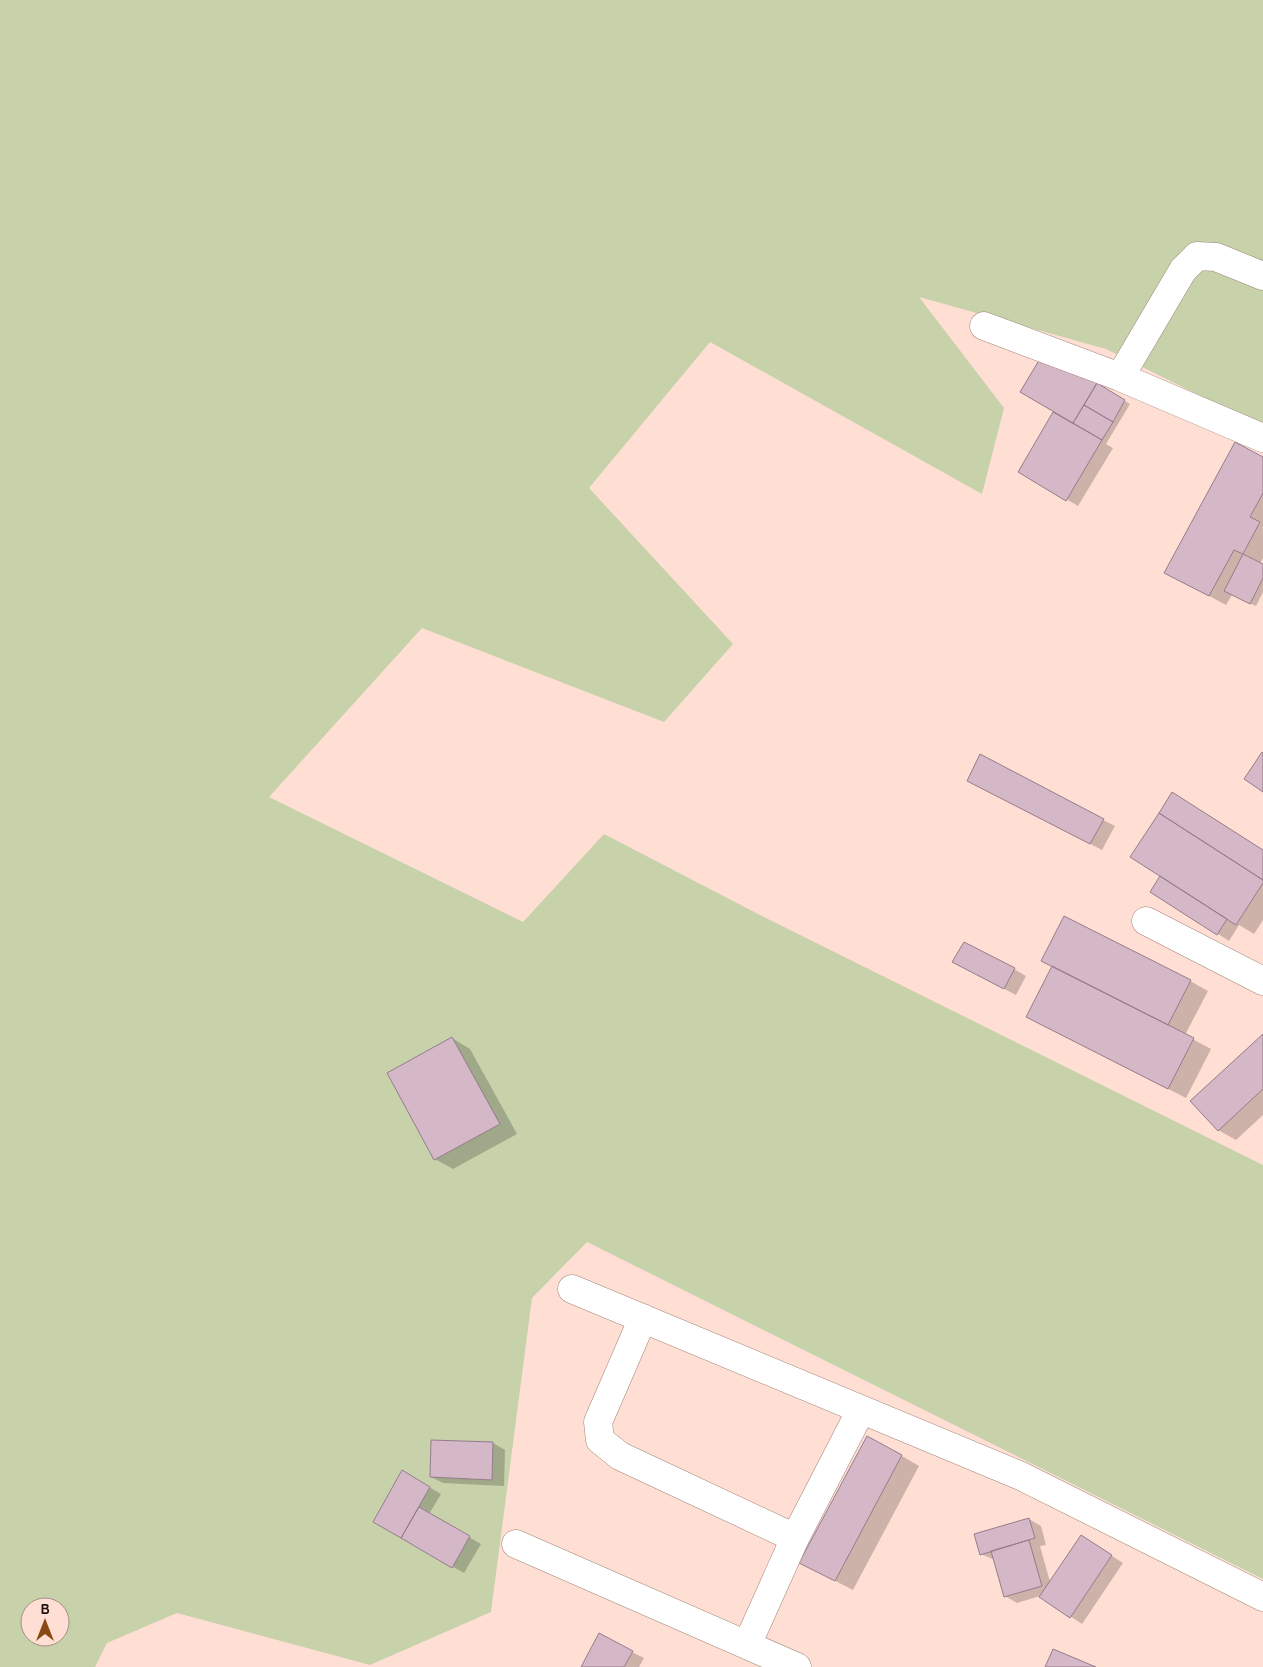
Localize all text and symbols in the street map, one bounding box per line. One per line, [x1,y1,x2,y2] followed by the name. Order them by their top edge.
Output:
[20,1597,70,1647] north arrow
[40,1600,50,1618] text: B

